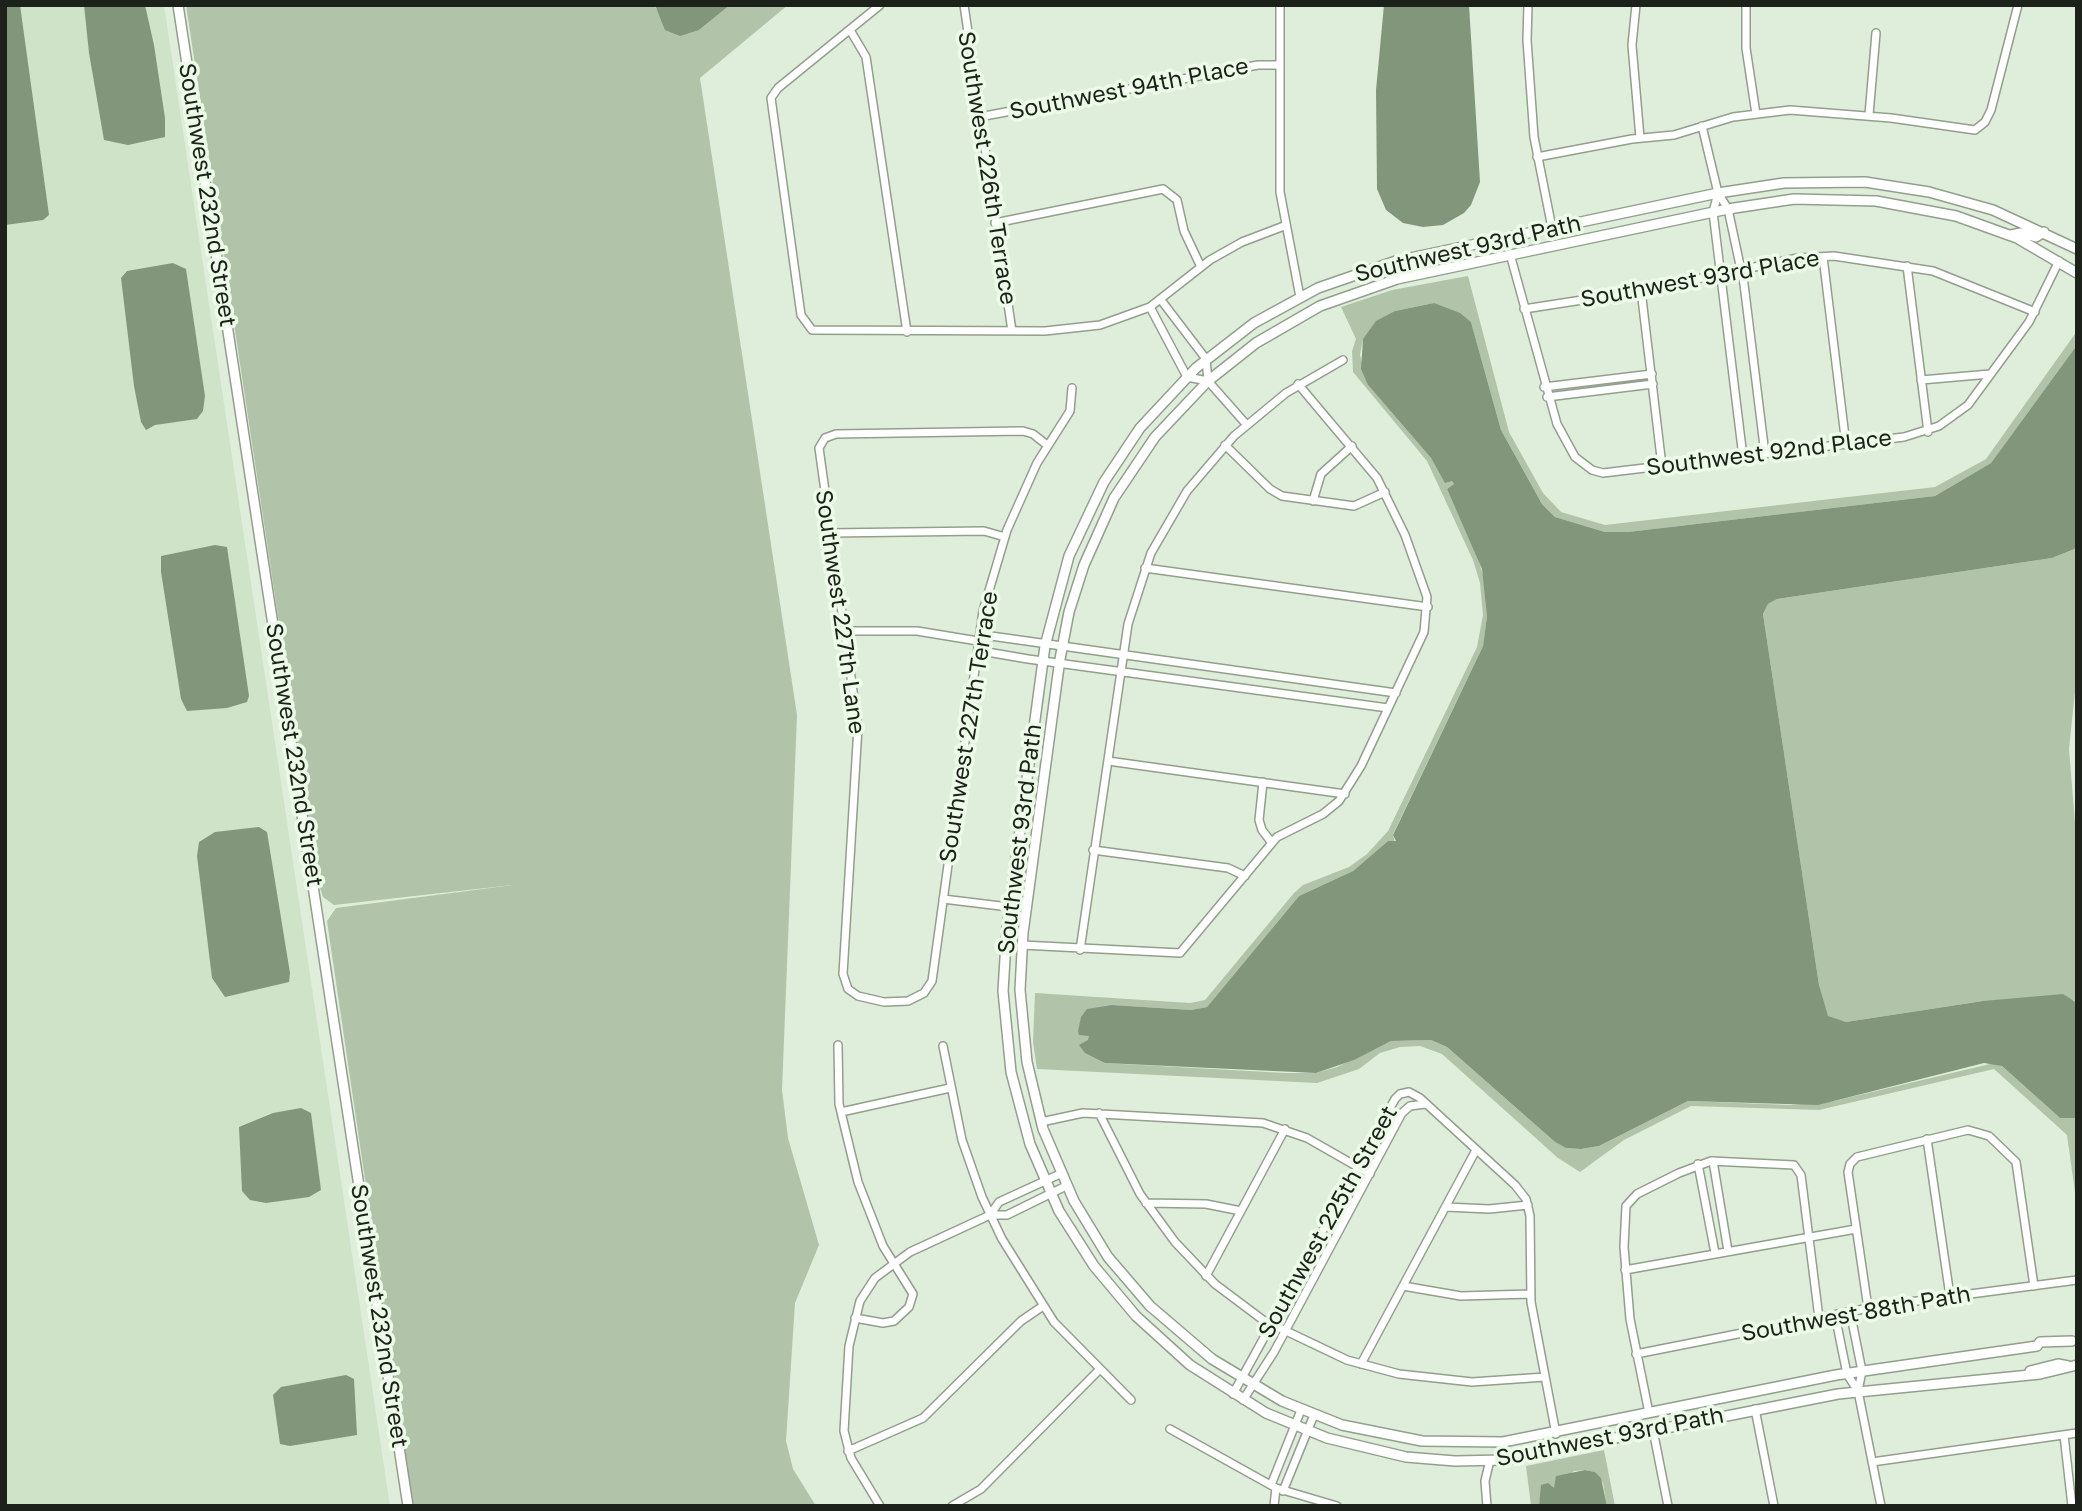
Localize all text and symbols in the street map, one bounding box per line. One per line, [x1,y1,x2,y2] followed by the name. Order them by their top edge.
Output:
[952,29,1022,307] street label: Southwest 226th Terrace
[1007,52,1251,126] street label: Southwest 94th Place
[173,61,241,329] street label: Southwest 232nd Street
[1352,210,1584,288] street label: Southwest 93rd Path
[1579,244,1821,314] street label: Southwest 93rd Place
[1645,424,1893,482] street label: Southwest 92nd Place
[809,488,871,736] street label: Southwest 227th Lane
[934,589,1004,865] street label: Southwest 227th Terrace
[260,621,328,889] street label: Southwest 232nd Street
[992,722,1048,956] street label: Southwest 93rd Path
[1253,1101,1403,1343] street label: Southwest 225th Street
[345,1182,413,1450] street label: Southwest 232nd Street
[1739,1280,1973,1348] street label: Southwest 88th Path
[1494,1401,1726,1473] street label: Southwest 93rd Path

